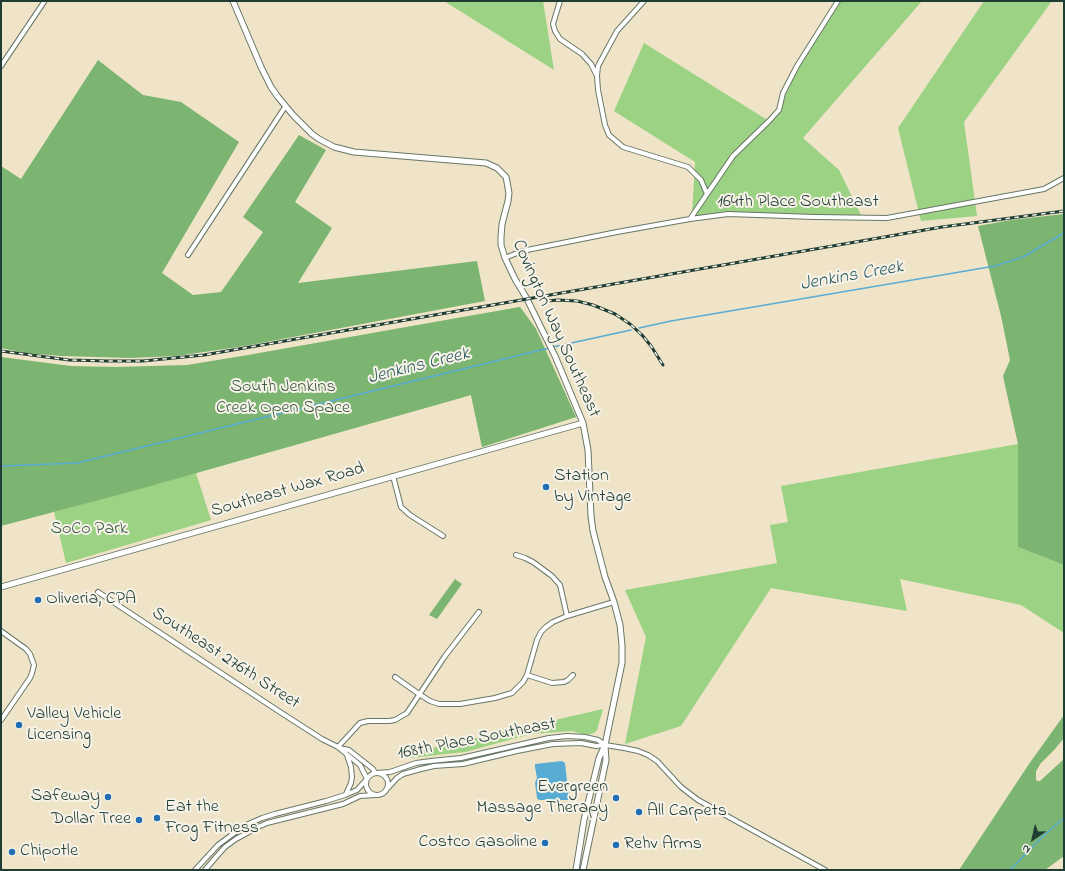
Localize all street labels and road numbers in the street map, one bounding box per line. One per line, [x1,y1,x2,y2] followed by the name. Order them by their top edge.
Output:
[717,192,879,214] street label: 164th Place Southeast
[506,237,604,421] street label: Covington Way Southeast
[209,459,367,523] street label: Southeast Wax Road
[147,603,303,715] street label: Southeast 276th Street
[396,714,558,766] street label: 168th Place Southeast

